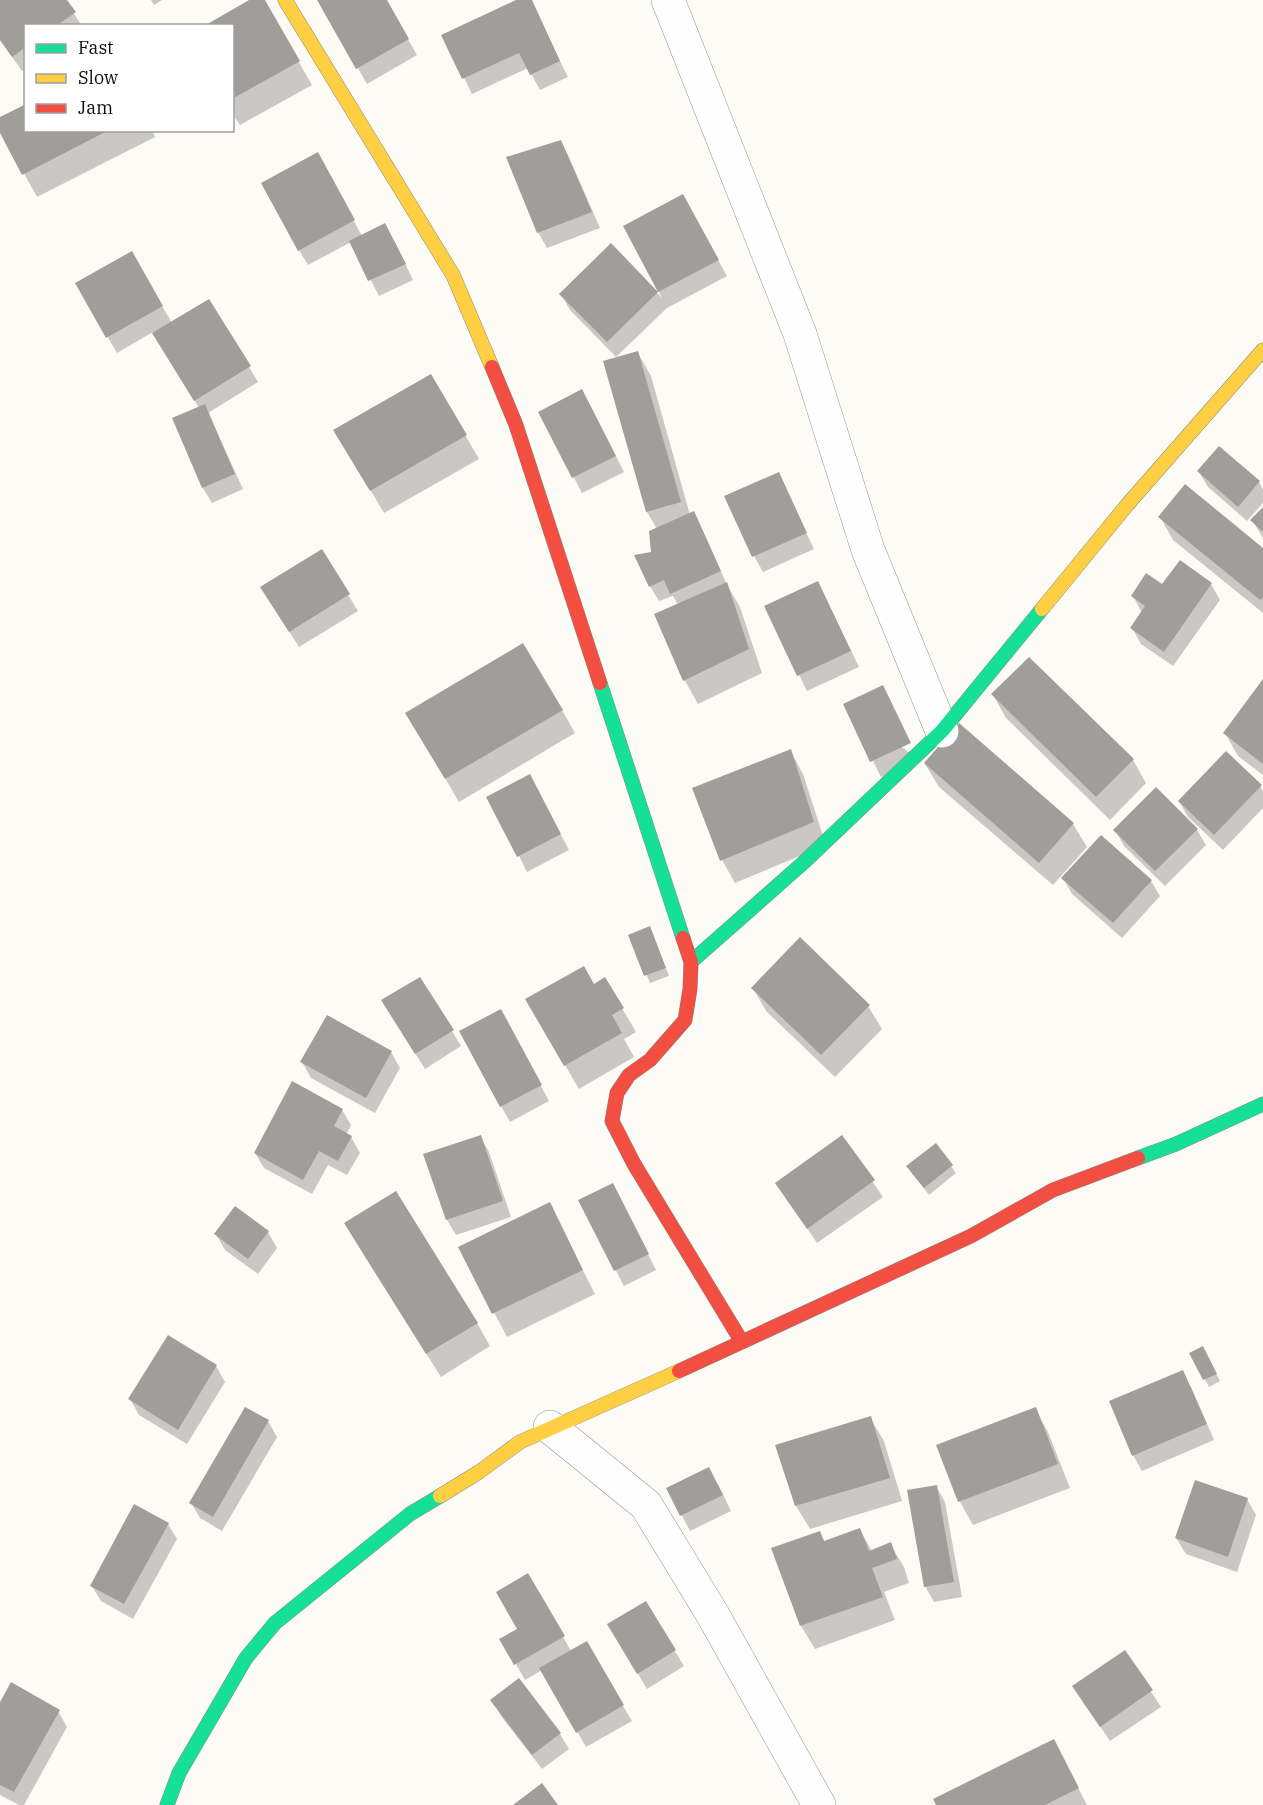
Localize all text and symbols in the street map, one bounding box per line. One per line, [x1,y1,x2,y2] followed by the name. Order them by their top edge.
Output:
[24,24,234,132] legend
[78,36,113,59] text: Fast
[78,66,118,89] text: Slow
[78,96,113,119] text: Jam

